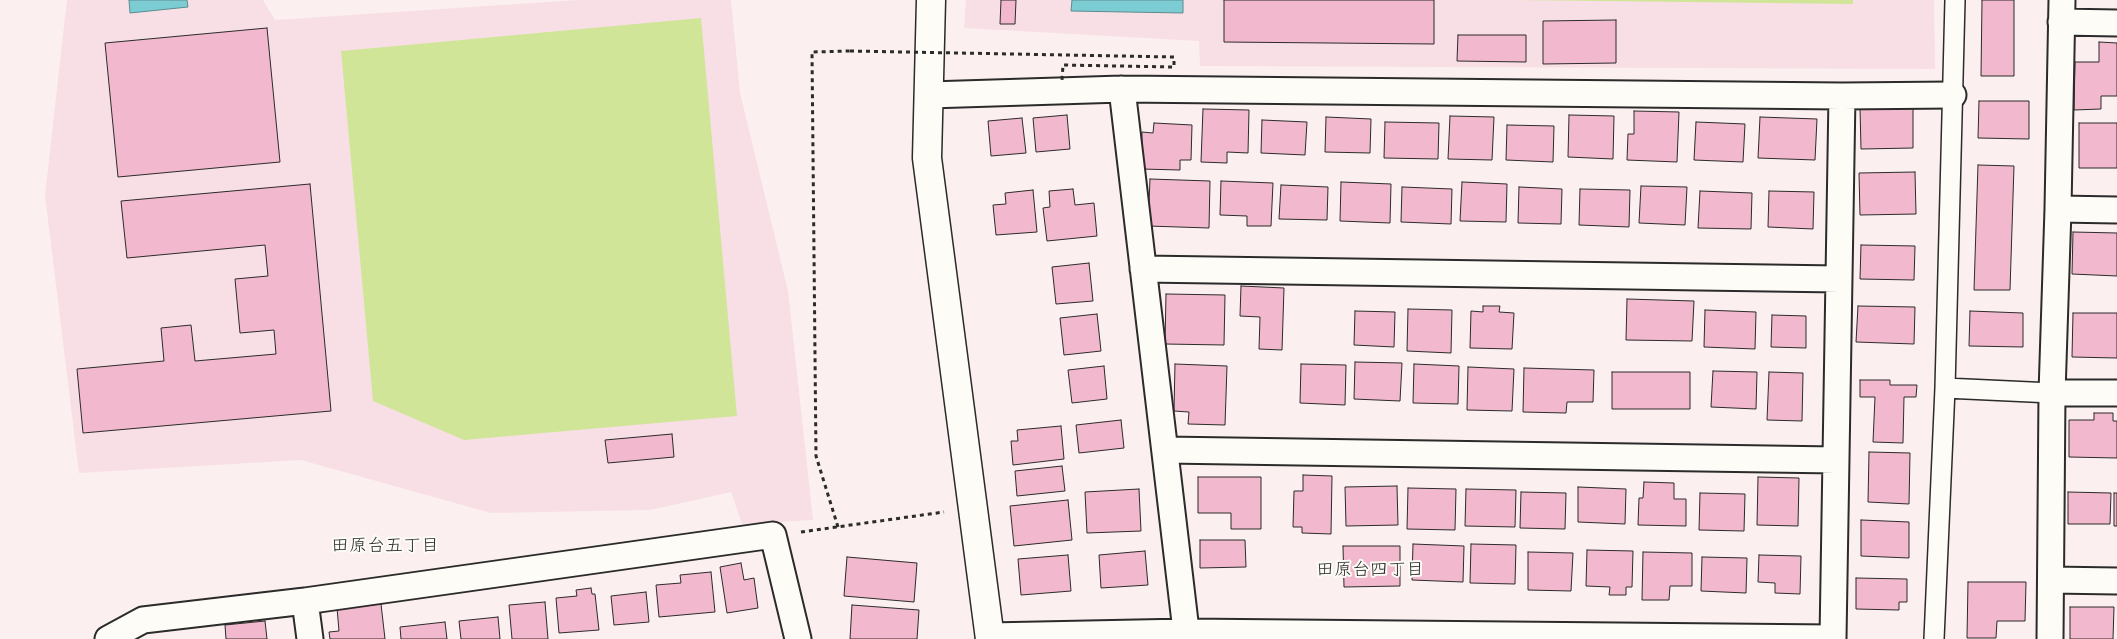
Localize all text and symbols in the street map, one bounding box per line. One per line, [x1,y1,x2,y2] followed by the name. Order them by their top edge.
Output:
[331,537,439,559] district label: 田原台五丁目
[1316,561,1424,583] district label: 田原台四丁目

